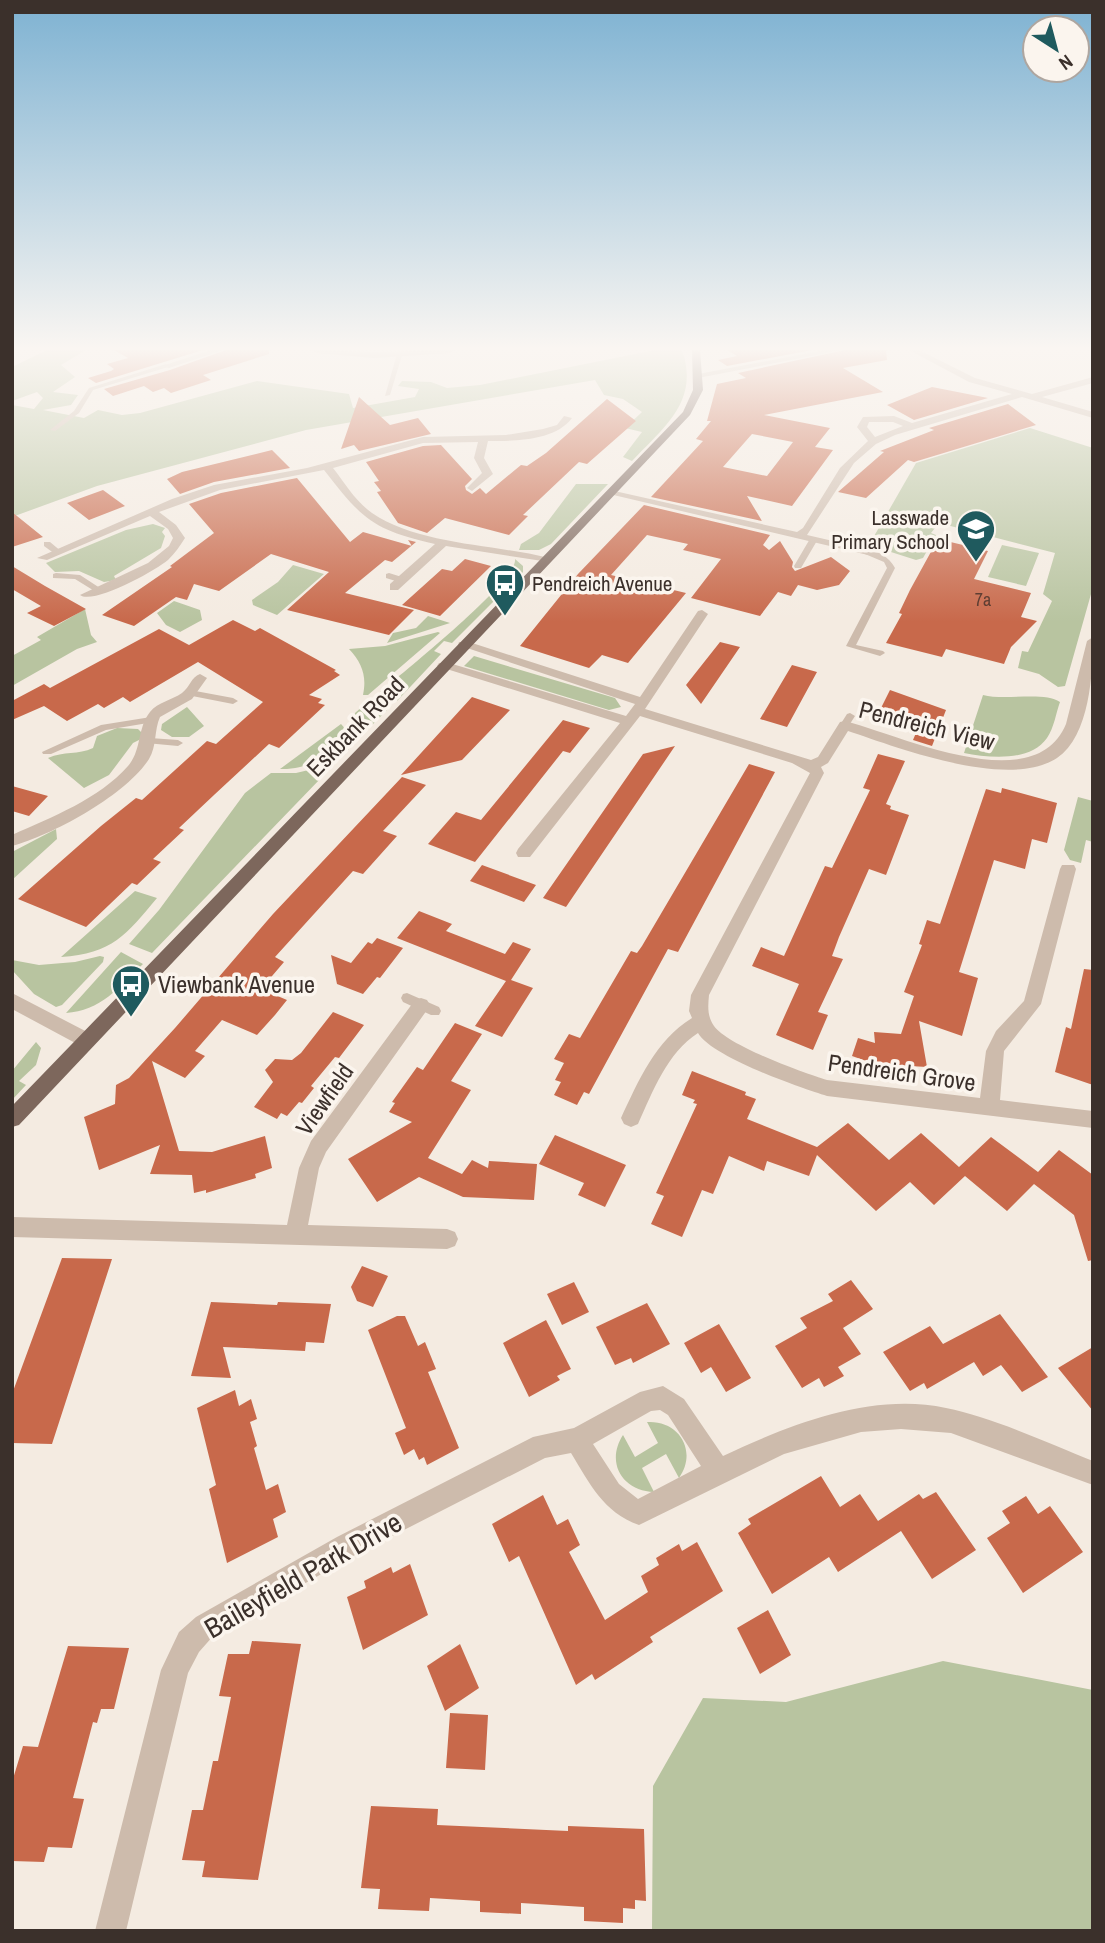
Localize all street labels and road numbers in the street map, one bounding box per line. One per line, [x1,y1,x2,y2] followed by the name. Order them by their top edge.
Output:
[299,669,411,783] street label: Eskbank Road
[856,693,999,757] street label: Pendreich View
[826,1046,978,1098] street label: Pendreich Grove
[288,1057,360,1141] street label: Viewfield
[197,1503,409,1647] street label: Baileyfield Park Drive

